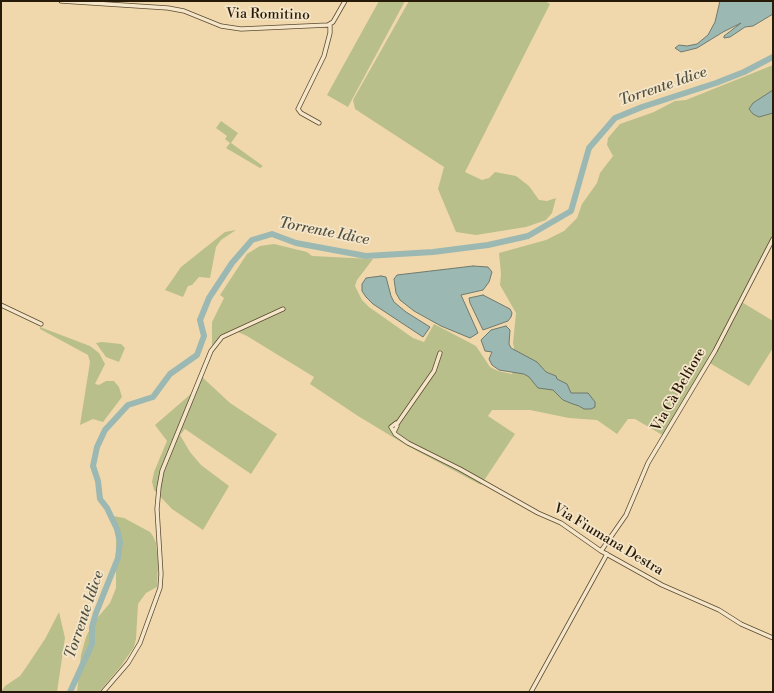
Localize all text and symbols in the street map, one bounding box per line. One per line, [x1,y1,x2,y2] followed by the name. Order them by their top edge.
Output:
[226,6,310,24] street label: Via Romitino
[617,64,709,110] water label: Torrente Idice
[277,214,371,250] water label: Torrente Idice
[648,345,710,435] street label: Via Cà Belfiore
[550,501,666,579] street label: Via Fiumana Destra
[62,569,108,661] water label: Torrente Idice

